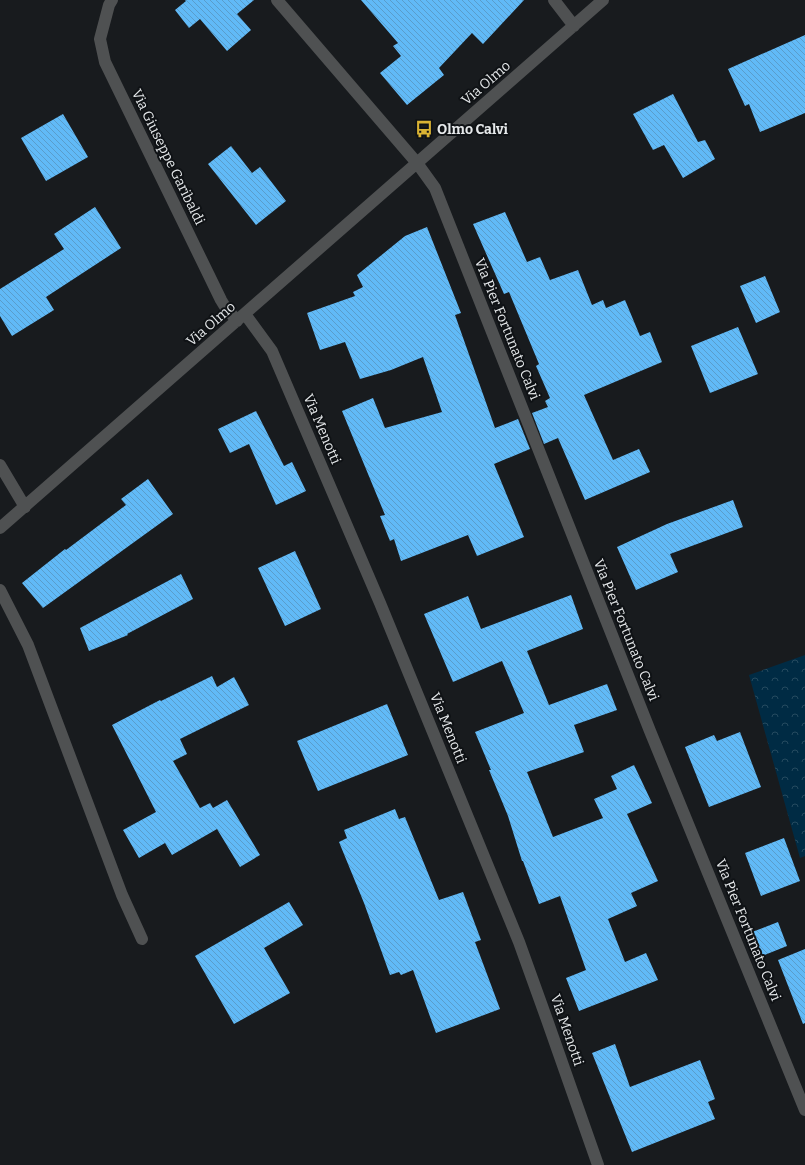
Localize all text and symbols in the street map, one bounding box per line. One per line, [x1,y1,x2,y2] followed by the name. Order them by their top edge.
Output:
[458,57,514,109] street label: Via Olmo
[128,87,208,227] street label: Via Giuseppe Garibaldi
[414,119,434,139] bus stop icon: Olmo Calvi
[437,121,509,138] place label: Olmo Calvi
[471,256,543,402] street label: Via Pier Fortunato Calvi
[183,298,239,350] street label: Via Olmo
[300,391,344,467] street label: Via Menotti
[590,557,662,703] street label: Via Pier Fortunato Calvi
[426,690,470,766] street label: Via Menotti
[712,857,784,1003] street label: Via Pier Fortunato Calvi
[547,992,587,1068] street label: Via Menotti

